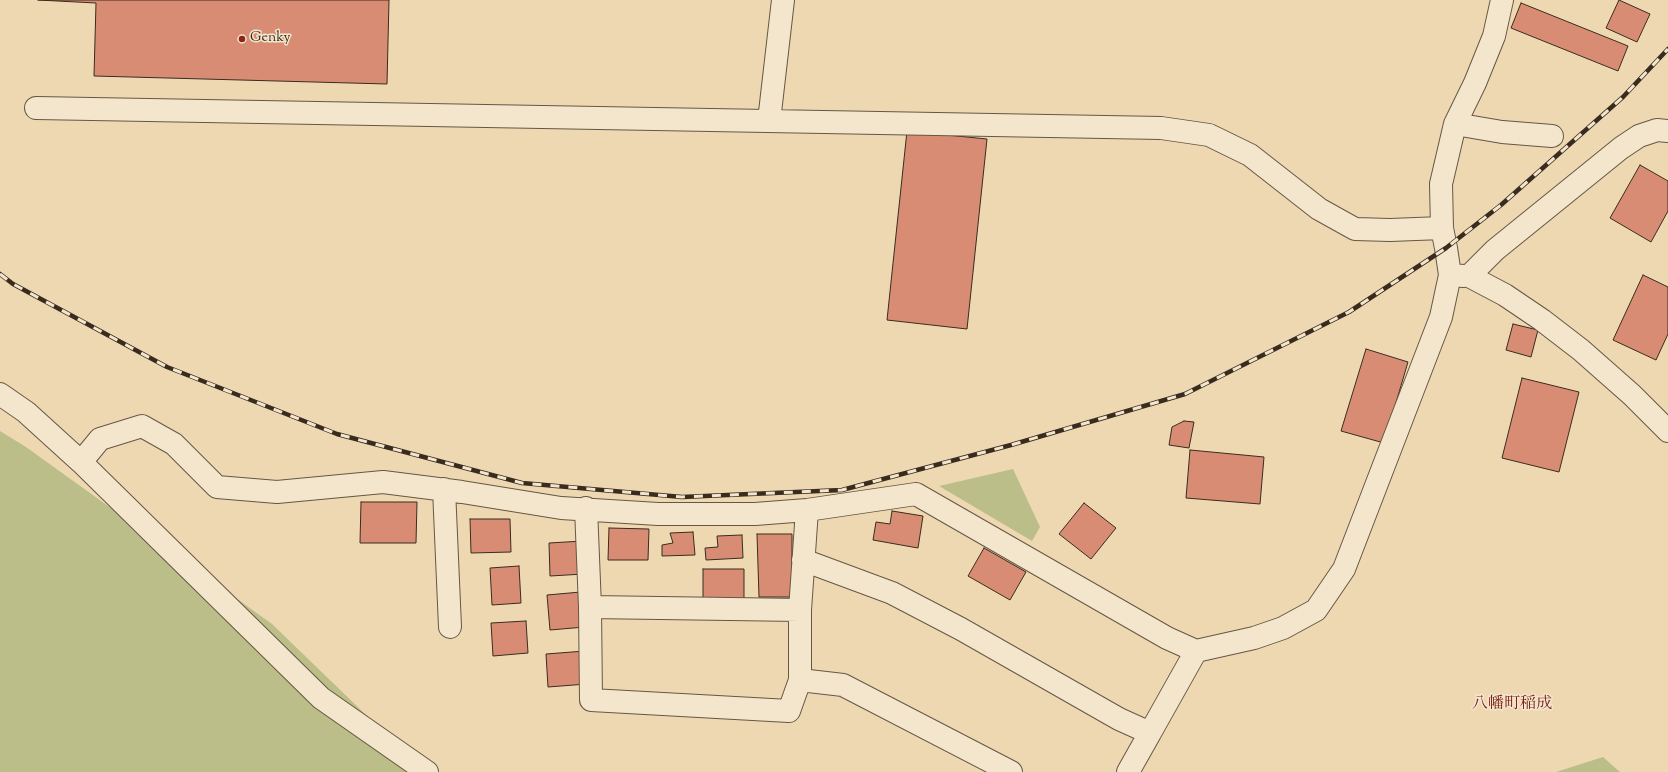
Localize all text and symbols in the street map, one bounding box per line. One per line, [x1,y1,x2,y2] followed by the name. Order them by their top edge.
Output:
[250,31,291,47] place label: Genky
[237,34,247,44] marker: Genky
[1472,695,1552,715] district label: 八幡町稲成

